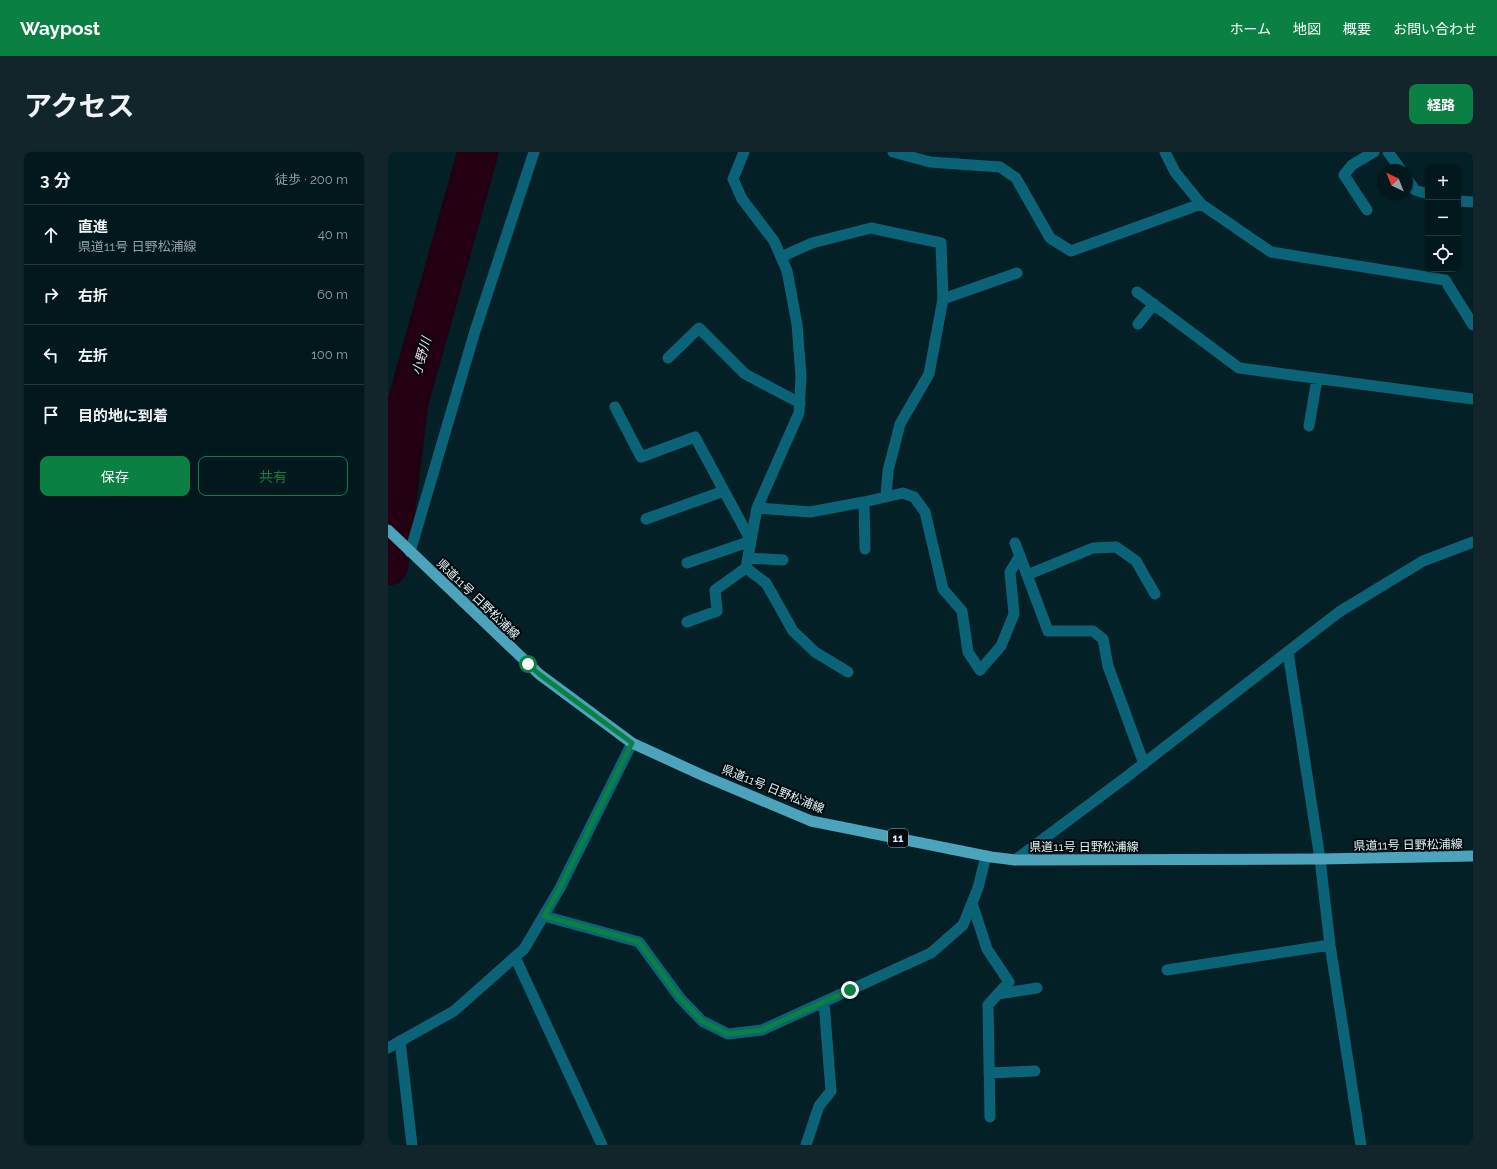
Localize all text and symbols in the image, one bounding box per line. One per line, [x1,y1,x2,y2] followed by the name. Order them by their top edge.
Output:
[20,17,100,39] text: Waypost
[1229,21,1271,37] text: ホーム
[1293,21,1321,37] text: 地図
[1343,21,1371,37] text: 概要
[1393,21,1477,37] text: お問い合わせ
[1409,84,1473,124] button: 経路
[24,90,135,123] text: アクセス
[1377,164,1413,200] north arrow
[1425,164,1461,272] map controls
[1425,164,1461,200] button: +
[40,170,71,190] text: 3 分
[275,172,348,187] text: 徒歩 · 200 m
[1425,200,1461,236] button: −
[78,218,108,236] text: 直進
[40,224,62,246] icon: ahead
[318,227,348,242] text: 40 m
[1425,236,1461,272] button: locate
[78,239,196,254] text: 県道11号 日野松浦線
[40,284,62,306] icon: right
[78,287,108,305] text: 右折
[317,287,348,302] text: 60 m
[409,333,435,377] water label: 小野川
[40,344,62,366] icon: left
[78,347,108,365] text: 左折
[311,347,348,362] text: 100 m
[40,404,62,426] icon: arrive
[78,407,168,425] text: 目的地に到着
[40,456,190,496] button: 保存
[198,456,348,496] button: 共有
[434,556,522,642] street label: 県道11号 日野松浦線
[519,655,537,673] route start
[720,762,826,816] street label: 県道11号 日野松浦線
[888,829,908,847] road number: 11
[1353,837,1463,853] street label: 県道11号 日野松浦線
[1029,840,1139,854] street label: 県道11号 日野松浦線
[841,981,859,999] route end

